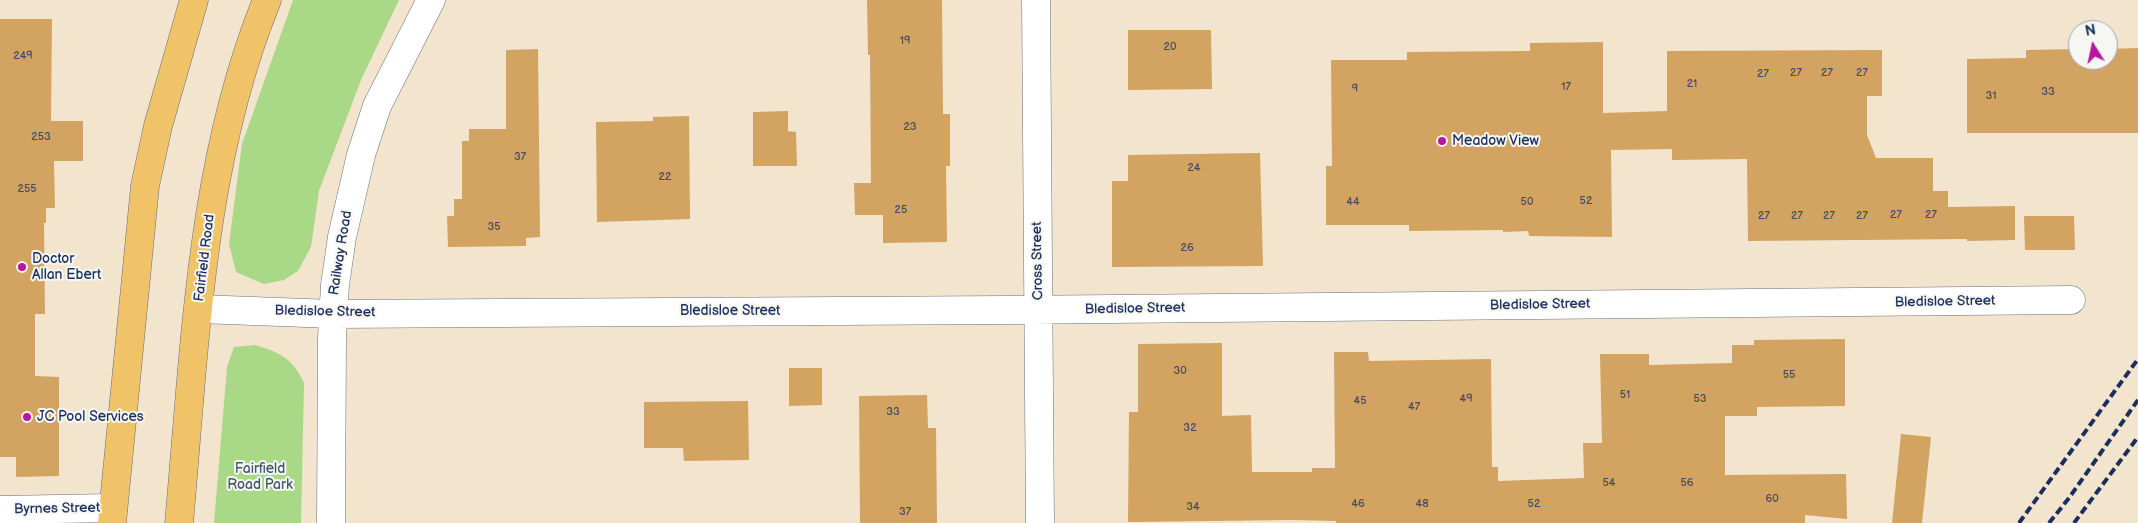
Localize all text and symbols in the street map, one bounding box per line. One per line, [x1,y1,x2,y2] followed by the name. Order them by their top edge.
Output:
[2068,20,2118,70] north arrow
[2084,21,2097,40] text: N
[900,34,910,48] house number: 19
[1164,40,1176,54] house number: 20
[13,49,33,63] house number: 249
[1790,66,1802,80] house number: 27
[1821,66,1833,80] house number: 27
[1856,66,1868,80] house number: 27
[1757,67,1769,81] house number: 27
[1687,77,1697,91] house number: 21
[1561,80,1571,94] house number: 17
[1352,82,1358,96] house number: 9
[2041,85,2055,99] house number: 33
[1985,89,1997,103] house number: 31
[903,120,917,134] house number: 23
[31,130,51,144] house number: 253
[1452,133,1539,149] place label: Meadow View
[1436,135,1448,147] marker: Meadow View
[514,150,526,164] house number: 37
[1187,161,1201,175] house number: 24
[659,170,671,184] house number: 22
[17,182,37,196] house number: 255
[1580,194,1592,208] house number: 52
[1346,195,1360,209] house number: 44
[1521,195,1533,209] house number: 50
[895,203,907,217] house number: 25
[1890,208,1902,222] house number: 27
[1925,208,1937,222] house number: 27
[326,209,356,297] street label: Railway Road
[1758,209,1770,223] house number: 27
[1791,209,1803,223] house number: 27
[1823,209,1835,223] house number: 27
[1856,209,1868,223] house number: 27
[191,213,219,303] street label: Fairfield Road
[487,220,501,234] house number: 35
[1029,221,1047,301] street label: Cross Street
[1180,241,1194,255] house number: 26
[32,251,101,284] place label: Doctor Allan Ebert
[16,261,28,273] marker: Doctor Allan Ebert
[1895,293,1995,311] street label: Bledisloe Street
[1490,296,1590,314] street label: Bledisloe Street
[1085,300,1185,318] street label: Bledisloe Street
[275,303,375,321] street label: Bledisloe Street
[680,303,780,319] street label: Bledisloe Street
[1173,364,1187,378] house number: 30
[1783,368,1795,382] house number: 55
[1620,388,1630,402] house number: 51
[1459,392,1473,406] house number: 49
[1693,392,1707,406] house number: 53
[1353,394,1367,408] house number: 45
[1408,400,1420,414] house number: 47
[886,405,900,419] house number: 33
[37,409,144,425] place label: JC Pool Services
[21,411,33,423] marker: JC Pool Services
[1183,421,1197,435] house number: 32
[227,461,293,494] park label: Fairfield Road Park
[1602,476,1616,490] house number: 54
[1680,476,1694,490] house number: 56
[1765,492,1779,506] house number: 60
[1351,497,1365,511] house number: 46
[1415,497,1429,511] house number: 48
[1528,497,1540,511] house number: 52
[14,500,100,518] street label: Byrnes Street
[1186,500,1200,514] house number: 34
[899,505,911,519] house number: 37

